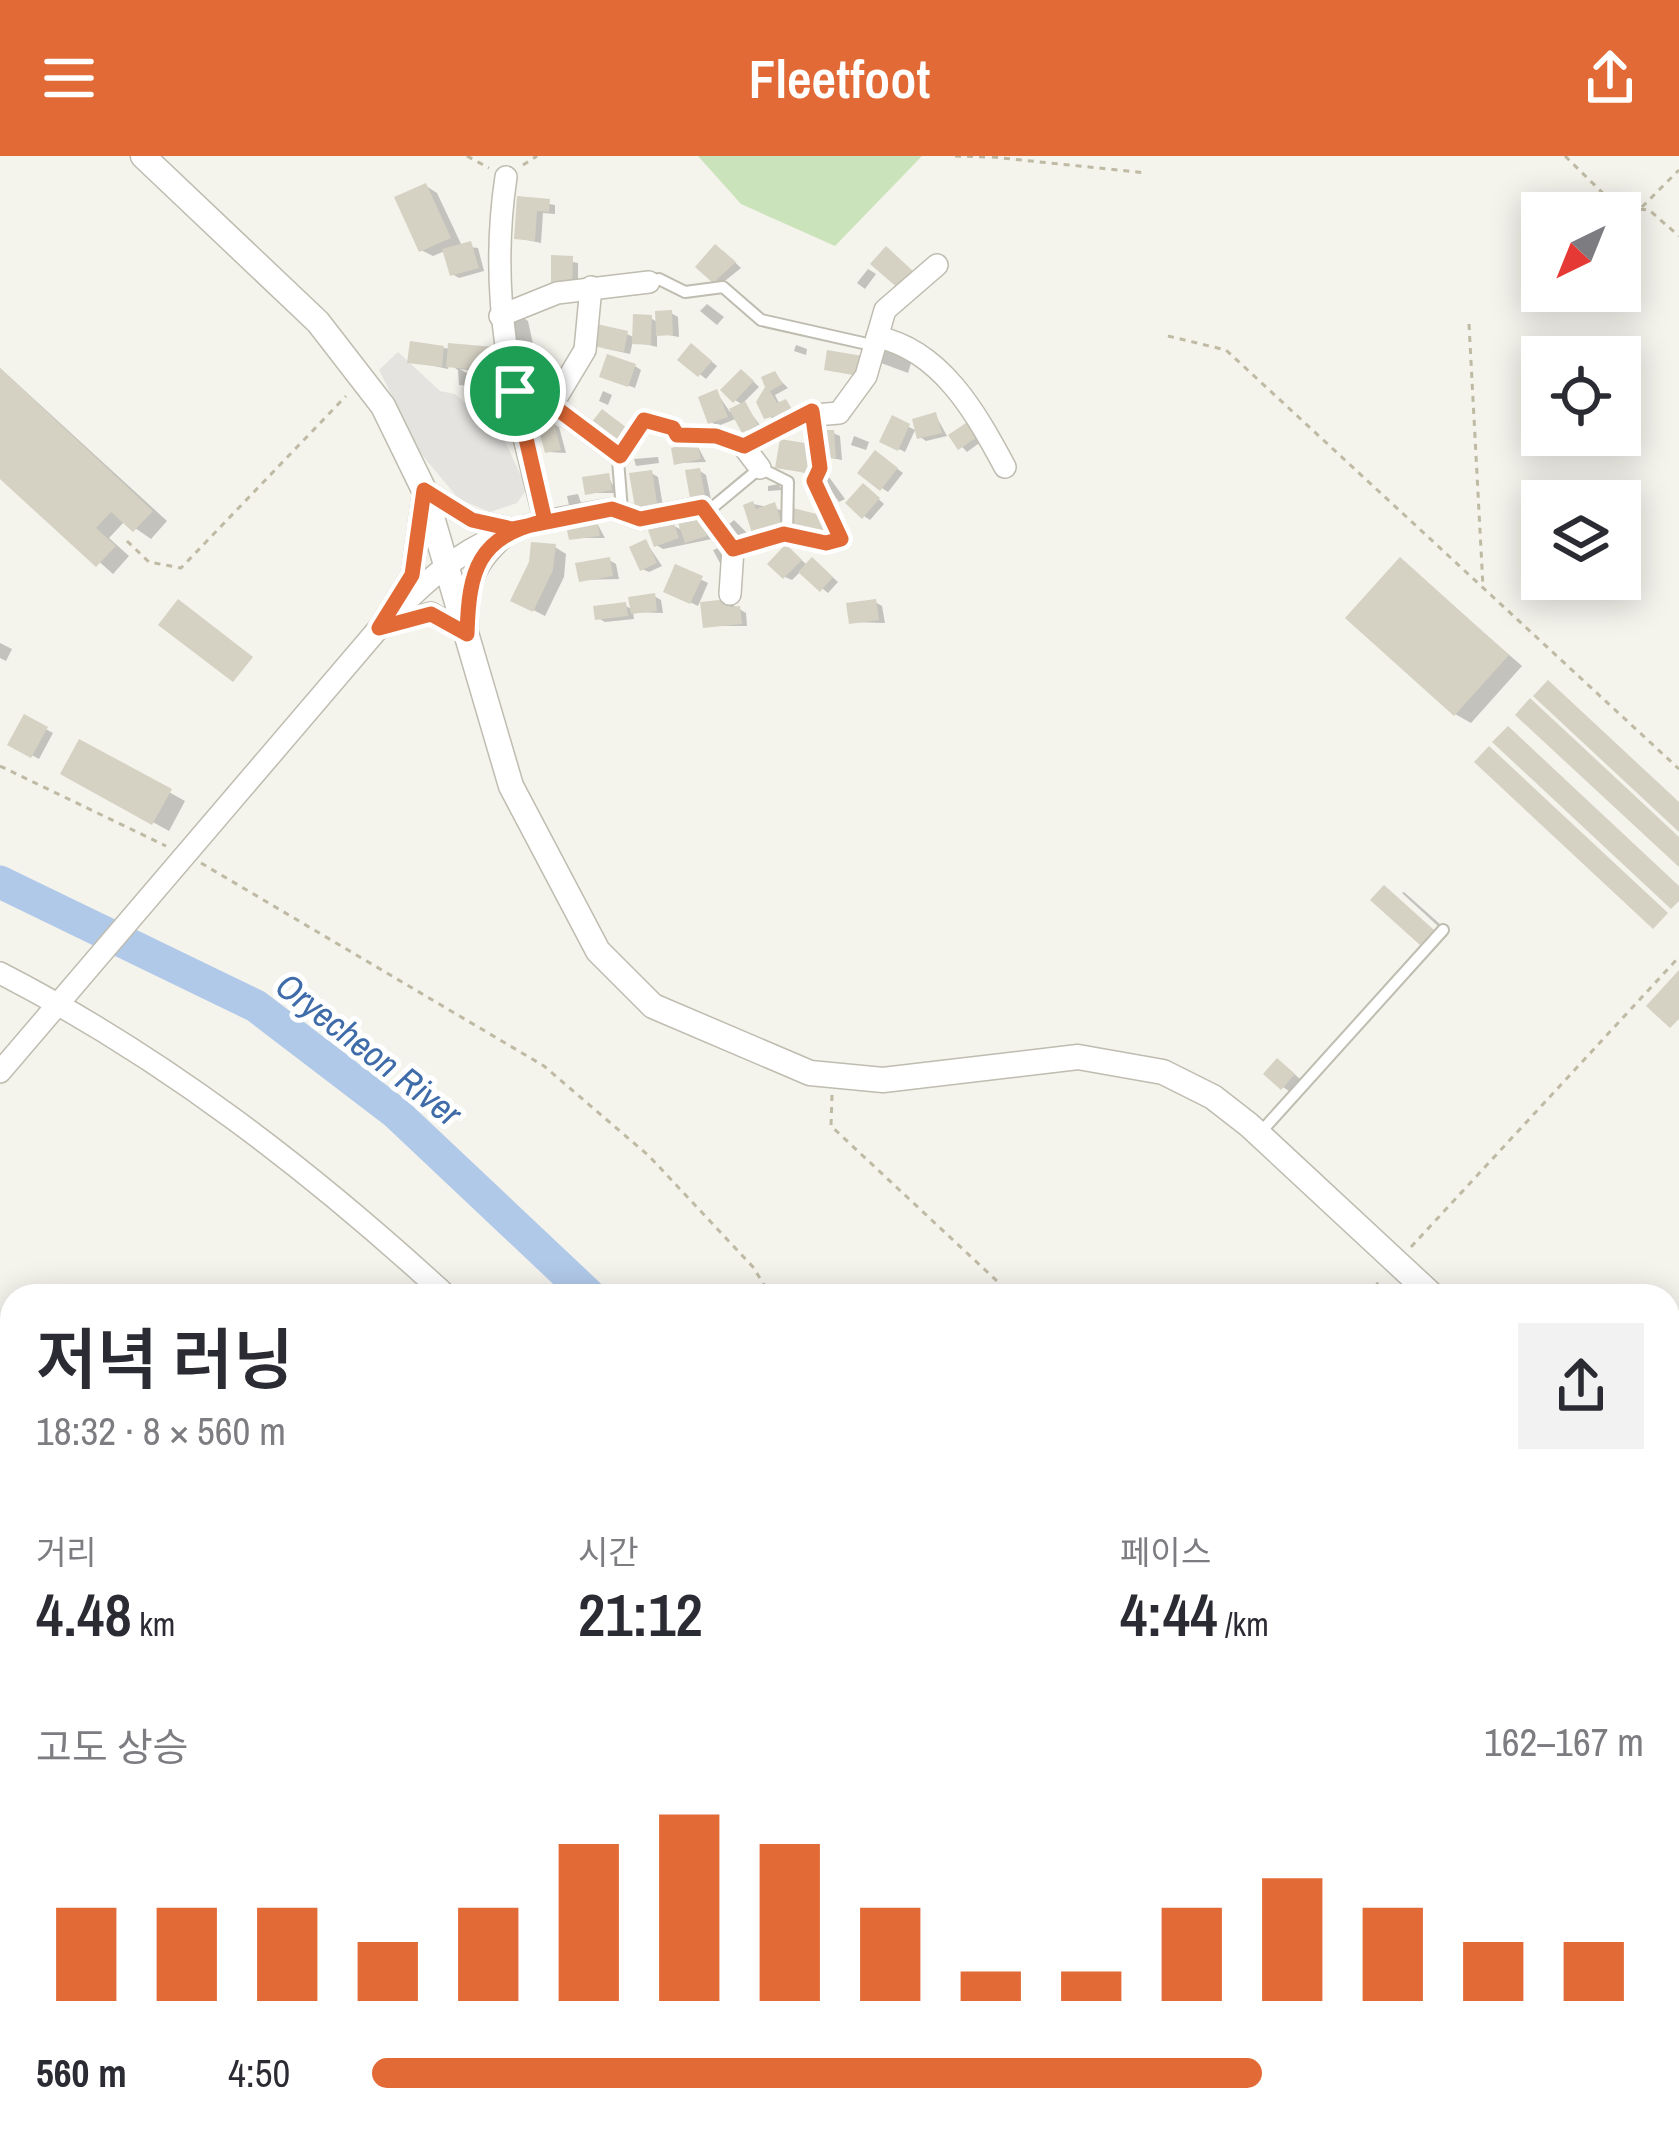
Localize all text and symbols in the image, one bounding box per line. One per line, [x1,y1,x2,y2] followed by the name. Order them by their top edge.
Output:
[748,42,931,115] text: Fleetfoot
[36,45,102,111] icon: menu
[1577,45,1643,111] icon: share
[1521,192,1641,312] north arrow
[1521,192,1641,600] map controls
[1521,336,1641,456] button: locate
[464,340,566,442] pin
[482,358,548,424] icon: arrive
[1521,480,1641,600] button: layers
[266,961,473,1137] water label: Oryecheon River
[36,1315,294,1404] text: 저녁 러닝
[1518,1323,1644,1449] button: share
[36,1405,286,1457] text: 18:32 · 8 × 560 m
[36,1530,97,1574] text: 거리
[578,1530,639,1574] text: 시간
[1120,1530,1211,1574] text: 페이스
[36,1574,132,1655] text: 4.48
[578,1574,703,1655] text: 21:12
[1120,1574,1218,1655] text: 4:44
[132,1602,175,1646] text: km
[1218,1602,1269,1646] text: /km
[1484,1716,1644,1768] text: 162–167 m
[36,1721,188,1773] text: 고도 상승
[36,2047,127,2099] text: 560 m
[228,2047,290,2099] text: 4:50

